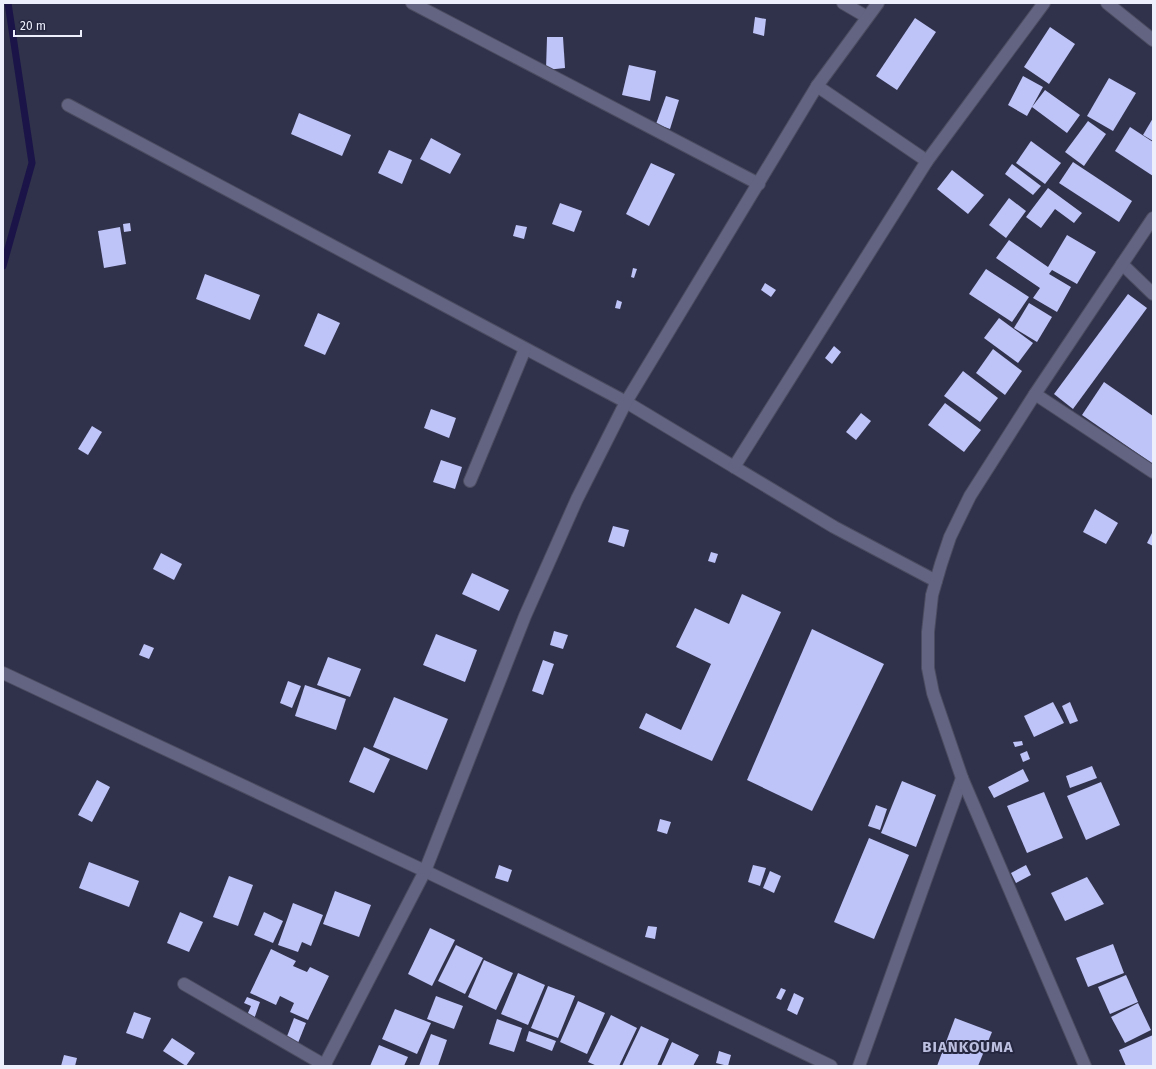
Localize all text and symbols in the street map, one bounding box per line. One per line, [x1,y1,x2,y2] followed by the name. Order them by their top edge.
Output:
[14,12,81,38] scale bar
[20,19,46,33] text: 20 m
[922,1038,1014,1056] district label: BIANKOUMA

